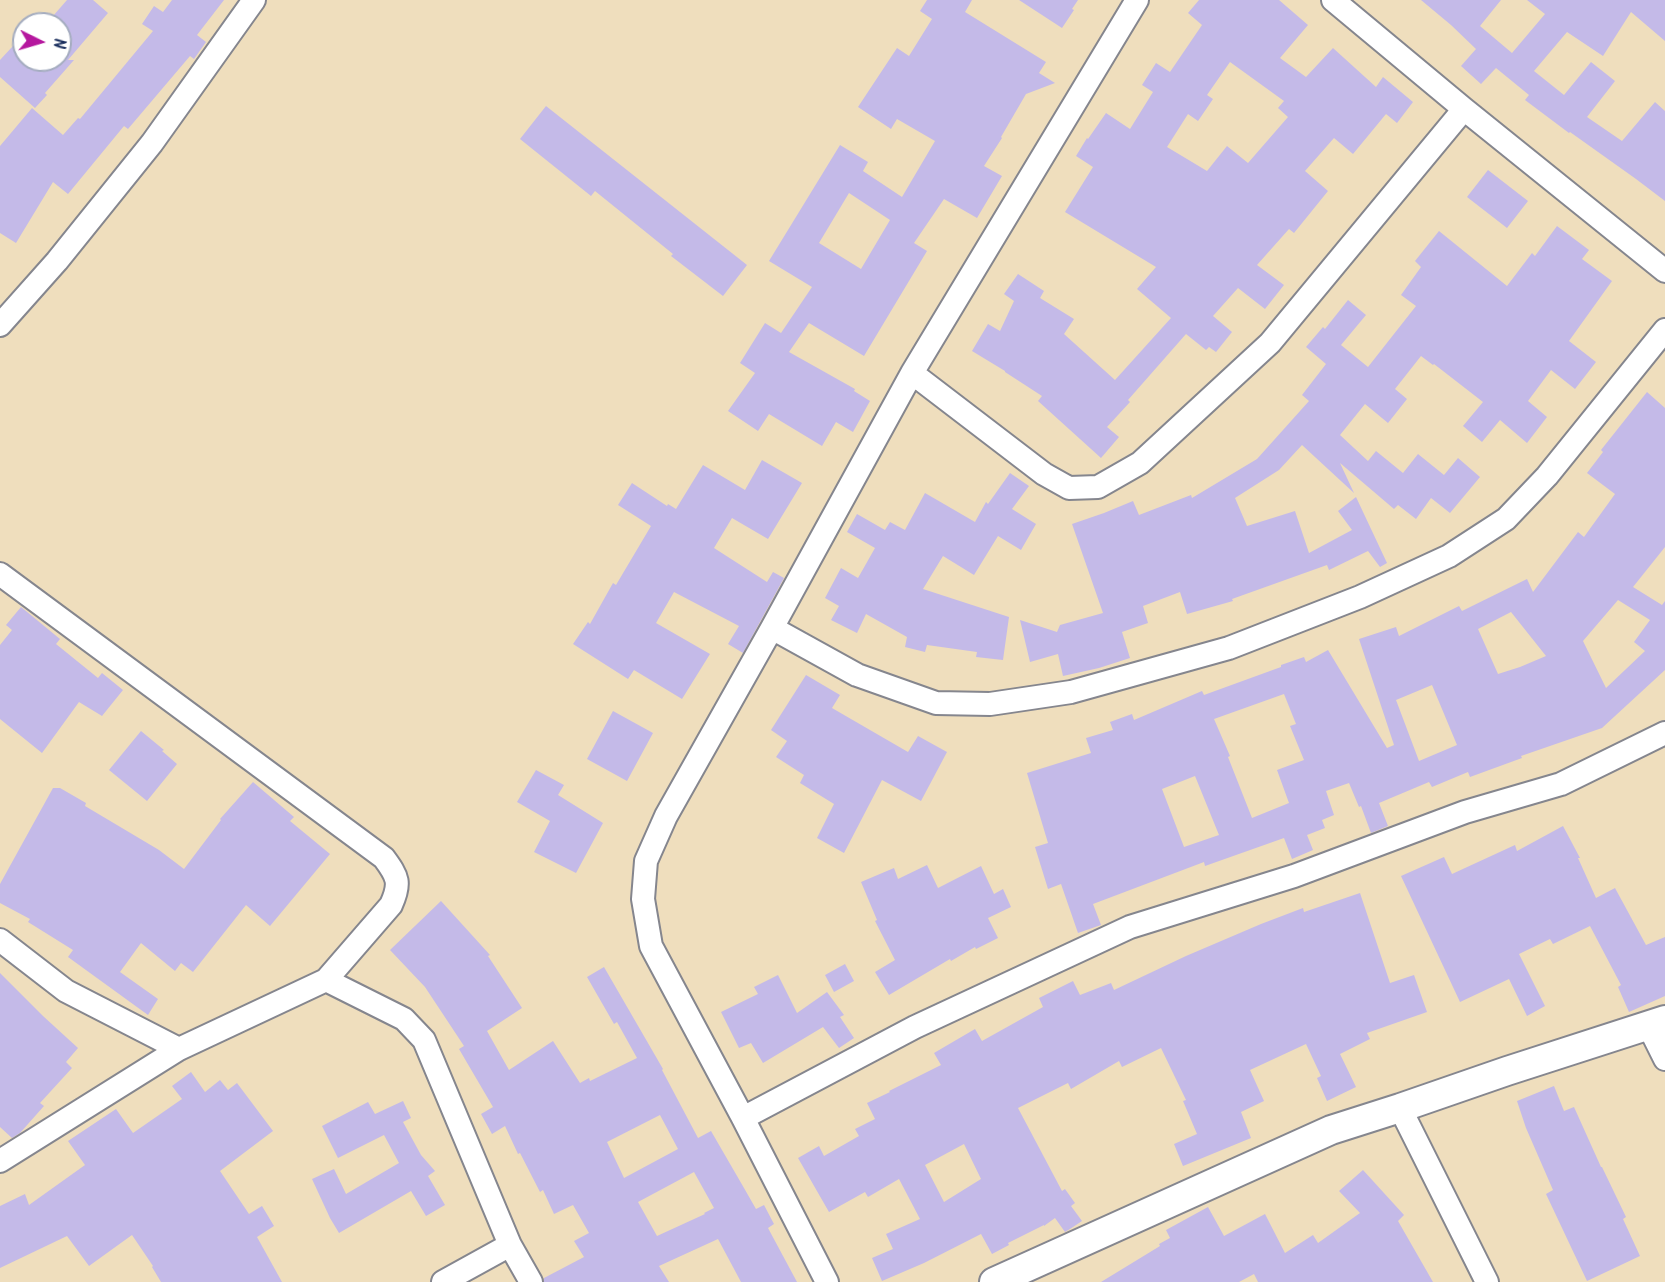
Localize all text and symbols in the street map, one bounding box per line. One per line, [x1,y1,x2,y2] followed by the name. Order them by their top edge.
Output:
[12,12,72,72] north arrow
[46,37,71,50] text: N

